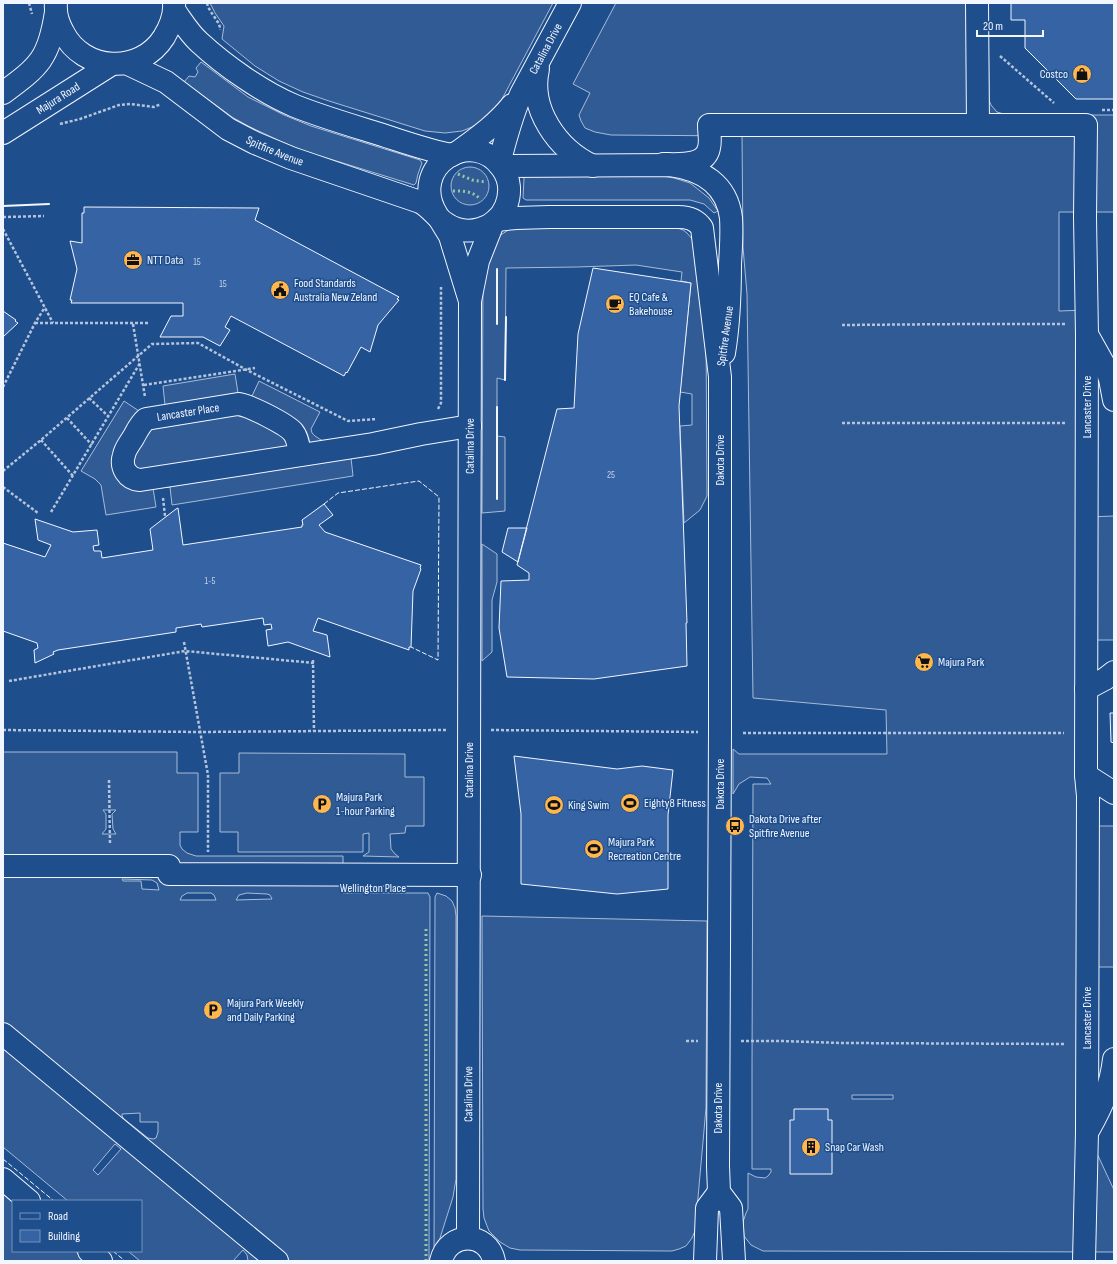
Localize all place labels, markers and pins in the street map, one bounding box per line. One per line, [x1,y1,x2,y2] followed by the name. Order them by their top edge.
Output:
[1071,63,1093,85] shop icon: Costco
[1040,67,1068,82] place label: Costco
[122,249,144,271] office icon: NTT Data
[147,253,184,268] place label: NTT Data
[293,276,377,305] place label: Food Standards Australia New Zeland
[269,279,291,301] public building icon: Food Standards Australia New Zeland
[629,290,673,319] place label: EQ Cafe & Bakehouse
[604,293,626,315] cafe icon: EQ Cafe & Bakehouse
[913,651,935,673] supermarket icon: Majura Park
[938,655,985,670] place label: Majura Park
[336,790,395,819] place label: Majura Park 1-hour Parking
[619,792,641,814] sports icon: Eighty8 Fitness
[311,793,333,815] parking icon: Majura Park 1-hour Parking
[543,794,565,816] sports icon: King Swim
[644,796,706,811] place label: Eighty8 Fitness
[568,798,610,813] place label: King Swim
[749,812,822,841] place label: Dakota Drive after Spitfire Avenue
[724,815,746,837] bus stop icon: Dakota Drive after Spitfire Avenue
[608,835,681,864] place label: Majura Park Recreation Centre
[583,838,605,860] sports icon: Majura Park Recreation Centre
[227,996,304,1025] place label: Majura Park Weekly and Daily Parking
[202,999,224,1021] parking icon: Majura Park Weekly and Daily Parking
[800,1136,822,1158] building icon: Snap Car Wash
[825,1140,884,1155] place label: Snap Car Wash

